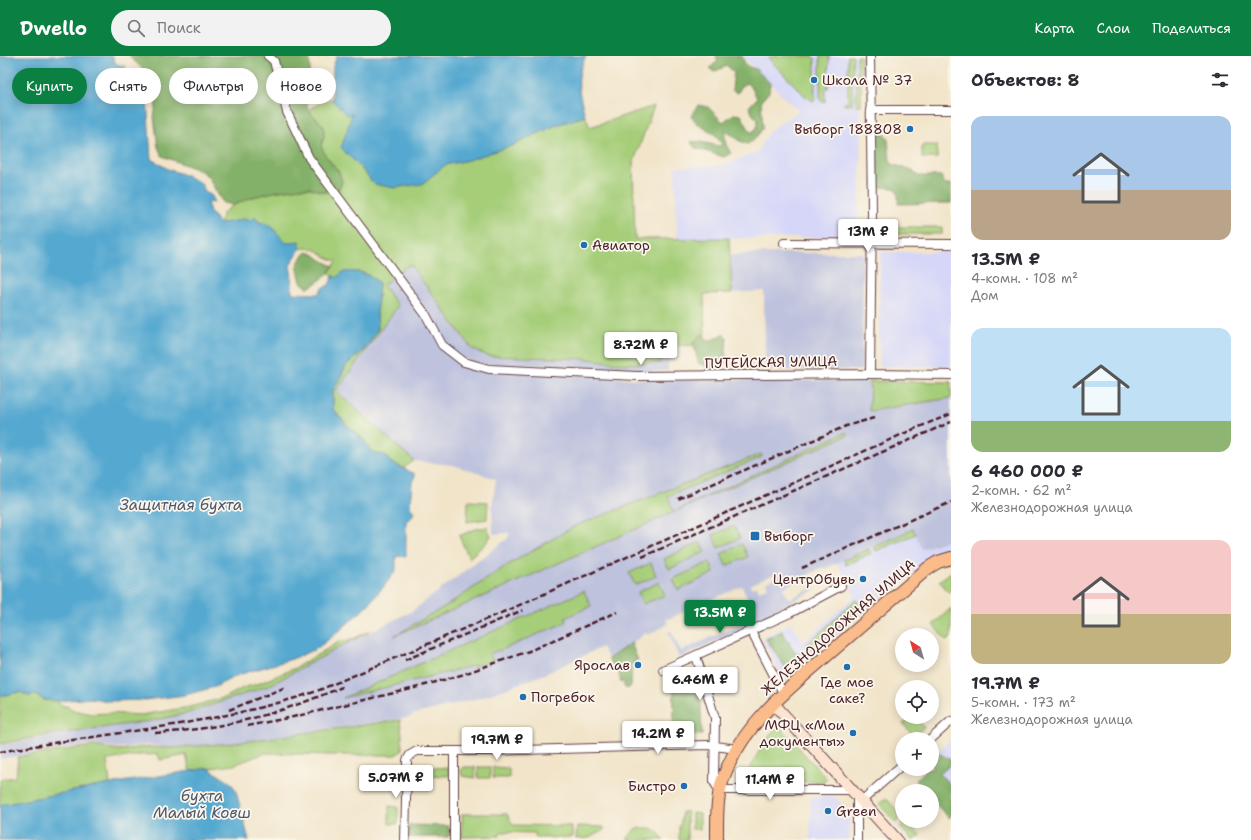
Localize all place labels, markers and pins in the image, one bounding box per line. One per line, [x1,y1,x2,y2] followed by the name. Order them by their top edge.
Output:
[822,71,912,89] place label: Школа № 37
[809,75,819,85] marker: Школа № 37
[794,120,902,138] place label: Выборг 188808
[905,124,915,134] marker: Выборг 188808
[840,219,896,253] pin: 13M ₽
[592,236,650,254] place label: Авиатор
[579,240,589,250] marker: Авиатор
[604,332,678,366] pin: 8.72M ₽
[764,527,814,545] place label: Выборг
[749,530,761,542] marker: Выборг
[773,570,855,588] place label: ЦентрОбувь
[858,574,868,584] marker: ЦентрОбувь
[683,600,757,634] pin: 13.5M ₽
[574,656,630,674] place label: Ярослав
[633,660,643,670] marker: Ярослав
[842,662,852,672] marker: Где мое саке?
[663,667,737,701] pin: 6.46M ₽
[820,673,874,707] place label: Где мое саке?
[531,688,595,706] place label: Погребок
[518,692,528,702] marker: Погребок
[760,716,845,750] place label: МФЦ «Мои документы»
[621,721,695,755] pin: 14.2M ₽
[460,727,534,761] pin: 19.7M ₽
[848,728,858,738] marker: МФЦ «Мои документы»
[359,765,433,799] pin: 5.07M ₽
[733,767,807,801] pin: 11.4M ₽
[628,777,676,795] place label: Бистро
[679,781,689,791] marker: Бистро
[836,802,877,820] place label: Green
[823,806,833,816] marker: Green

